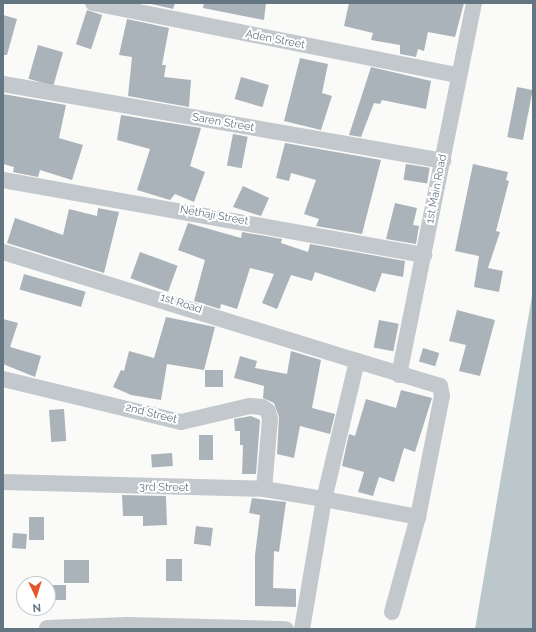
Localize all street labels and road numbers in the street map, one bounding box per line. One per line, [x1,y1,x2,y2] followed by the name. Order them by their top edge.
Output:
[244,28,306,52] street label: Aden Street
[191,111,255,135] street label: Saren Street
[424,153,450,225] street label: 1st Main Road
[179,204,249,228] street label: Nethaji Street
[159,291,203,317] street label: 1st Road
[124,401,178,427] street label: 2nd Street
[139,481,189,495] street label: 3rd Street

